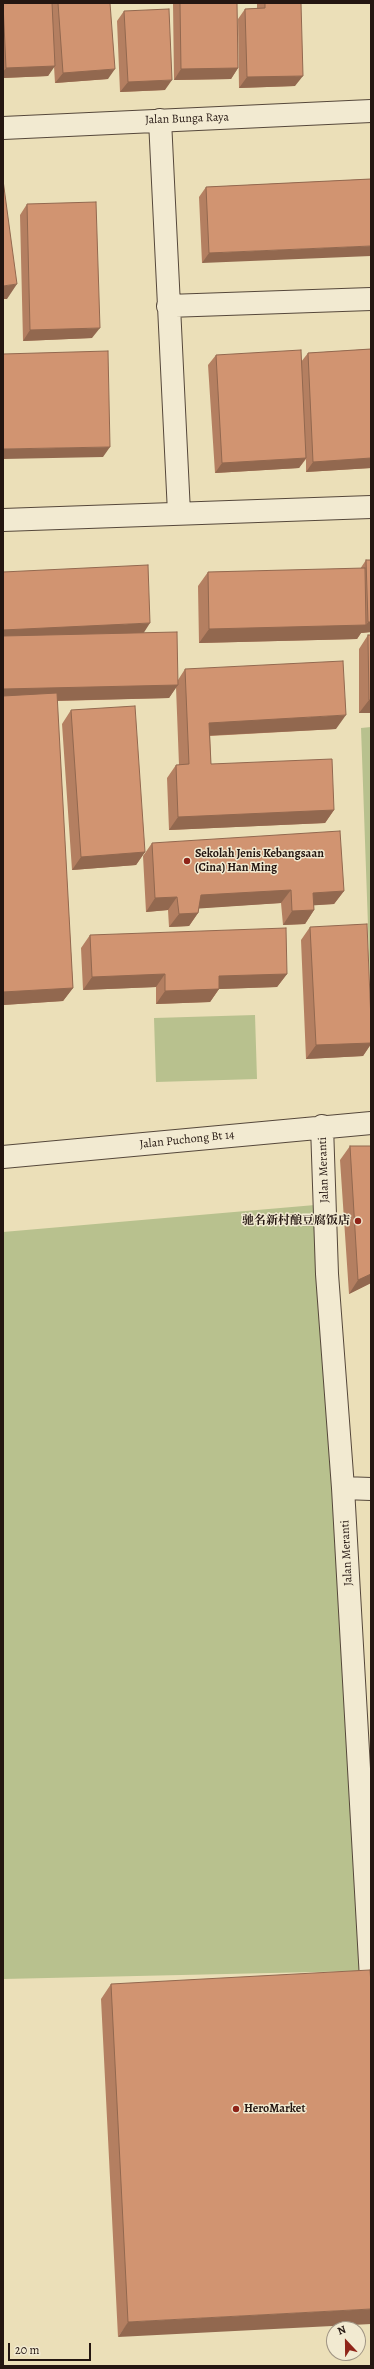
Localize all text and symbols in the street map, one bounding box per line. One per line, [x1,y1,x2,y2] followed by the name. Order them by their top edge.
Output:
[145,110,229,128] street label: Jalan Bunga Raya
[195,847,324,875] place label: Sekolah Jenis Kebangsaan (Cina) Han Ming
[182,856,192,866] marker: Sekolah Jenis Kebangsaan (Cina) Han Ming
[139,1128,235,1152] street label: Jalan Puchong Bt 14
[316,1137,332,1203] street label: Jalan Meranti
[242,1214,350,1228] place label: 驰名新村酿豆腐饭店
[353,1216,363,1226] marker: 驰名新村酿豆腐饭店
[338,1520,356,1586] street label: Jalan Meranti
[244,2102,305,2116] place label: HeroMarket
[231,2104,241,2114] marker: HeroMarket
[326,2321,366,2361] north arrow
[335,2322,348,2339] text: N
[10,2335,93,2361] scale bar
[15,2342,39,2358] text: 20 m

